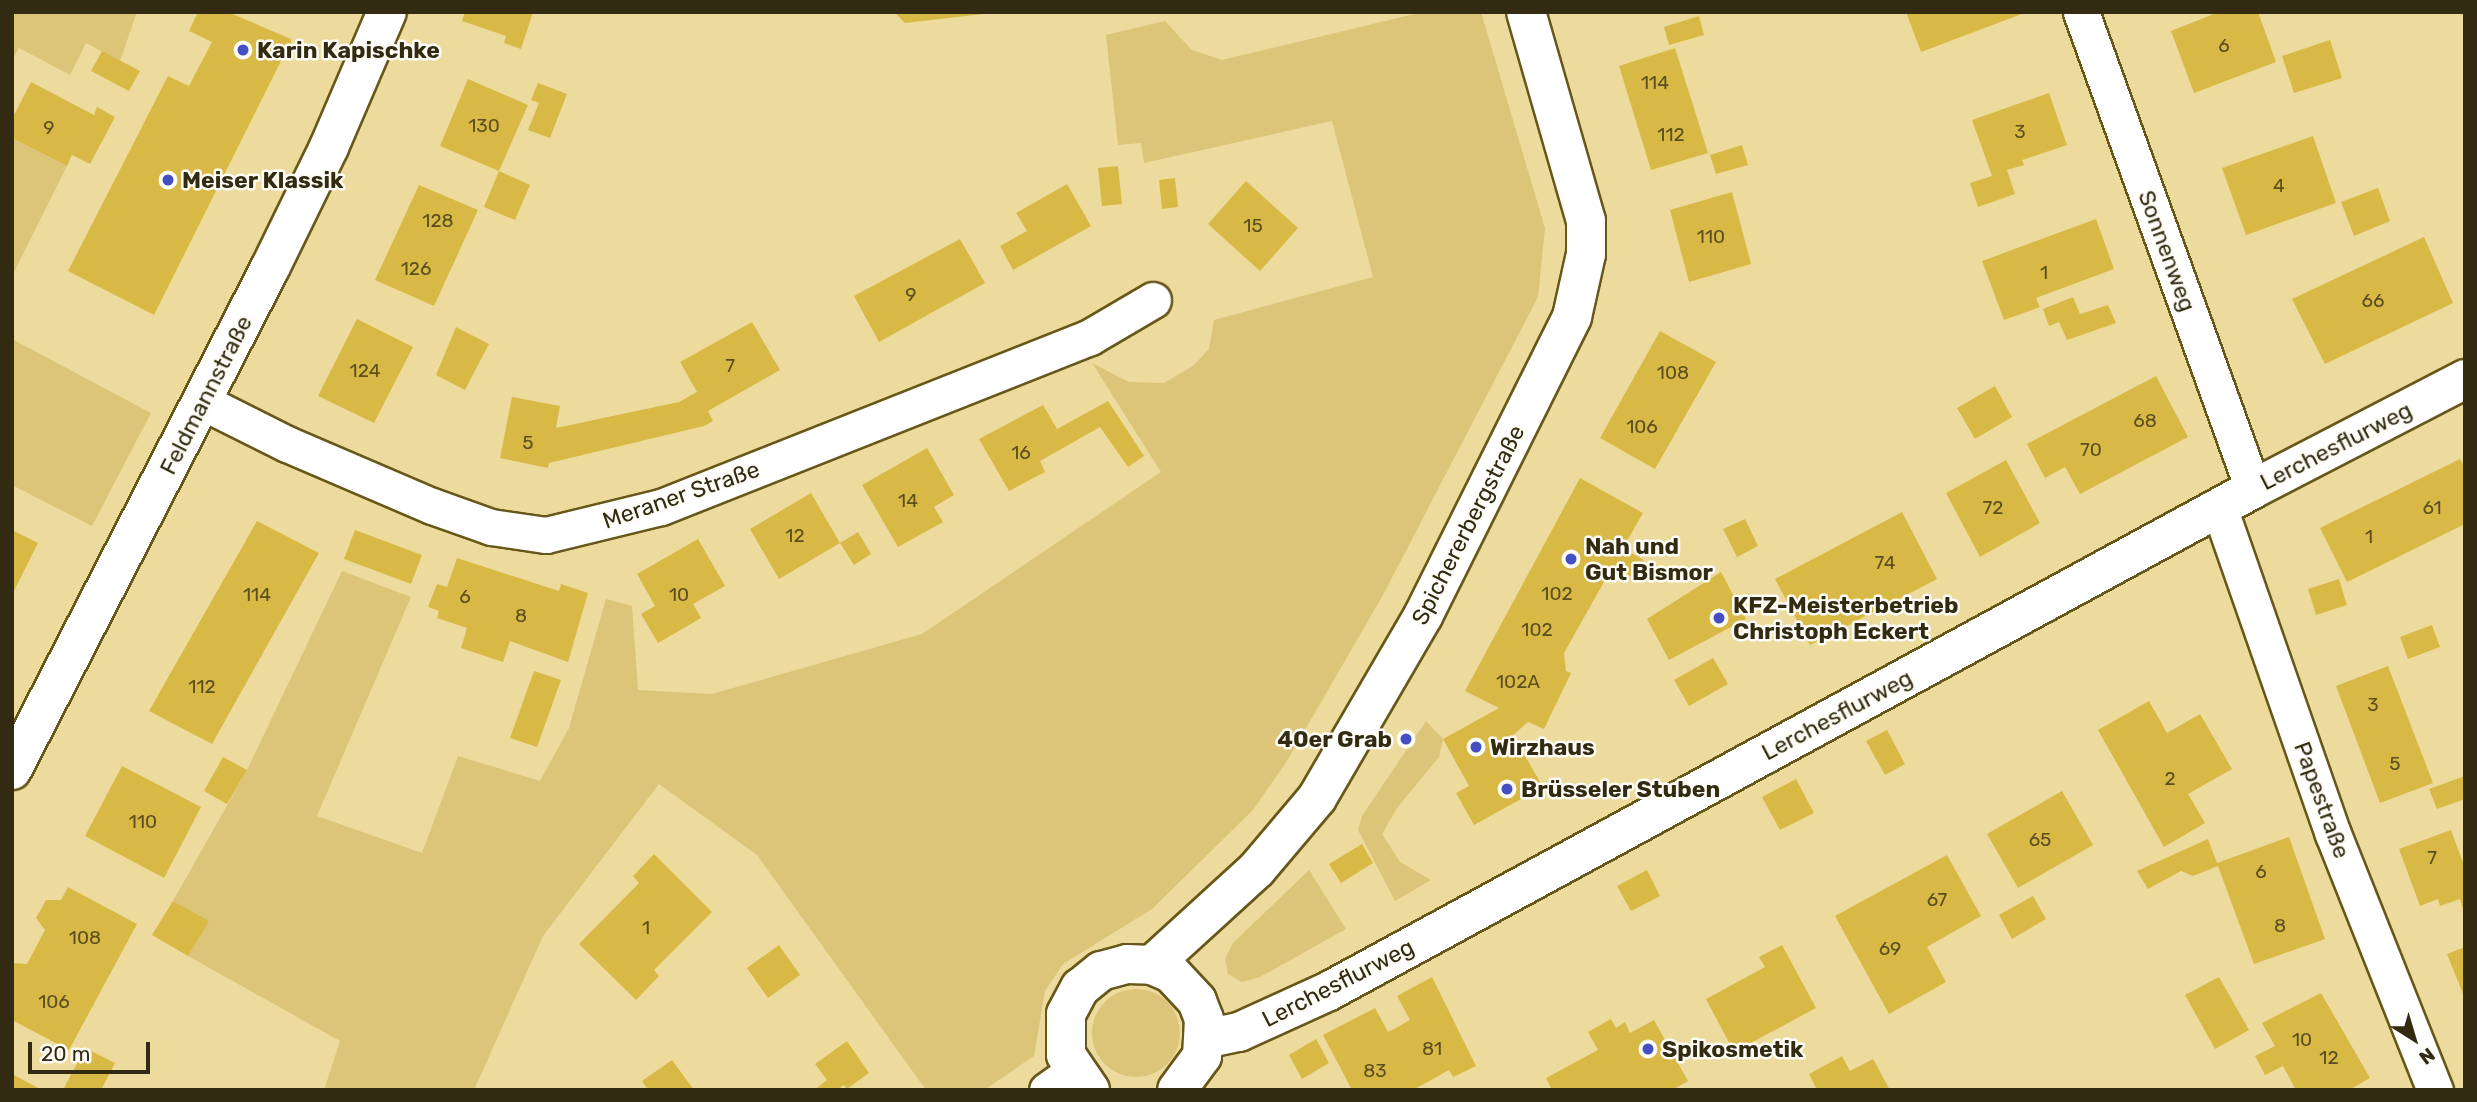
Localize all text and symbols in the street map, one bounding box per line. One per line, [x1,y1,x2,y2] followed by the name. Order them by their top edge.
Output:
[2218,35,2230,57] house number: 6
[257,36,440,64] place label: Karin Kapischke
[235,42,251,58] marker: Karin Kapischke
[1641,72,1669,94] house number: 114
[468,115,500,137] house number: 130
[43,117,55,139] house number: 9
[2014,121,2026,143] house number: 3
[1657,124,1685,146] house number: 112
[182,166,344,194] place label: Meiser Klassik
[160,172,176,188] marker: Meiser Klassik
[2273,175,2285,197] house number: 4
[2132,187,2202,315] street label: Sonnenweg
[422,210,454,232] house number: 128
[1243,215,1263,237] house number: 15
[1697,226,1725,248] house number: 110
[401,258,431,280] house number: 126
[2040,262,2048,284] house number: 1
[905,284,917,306] house number: 9
[2362,290,2384,312] house number: 66
[154,311,258,479] street label: Feldmannstraße
[725,355,735,377] house number: 7
[350,360,380,382] house number: 124
[1657,362,1689,384] house number: 108
[2256,396,2416,496] street label: Lerchesflurweg
[2133,410,2157,432] house number: 68
[1626,416,1658,438] house number: 106
[1406,421,1530,629] street label: Spichererbergstraße
[522,432,534,454] house number: 5
[2080,439,2102,461] house number: 70
[1011,442,1031,464] house number: 16
[599,455,763,535] street label: Meraner Straße
[898,490,918,512] house number: 14
[1983,497,2003,519] house number: 72
[2422,497,2442,519] house number: 61
[785,525,805,547] house number: 12
[2365,526,2373,548] house number: 1
[1585,532,1713,586] place label: Nah und Gut Bismor
[1563,551,1579,567] marker: Nah und Gut Bismor
[1875,552,1895,574] house number: 74
[1541,583,1573,605] house number: 102
[243,584,271,606] house number: 114
[669,584,689,606] house number: 10
[459,586,471,608] house number: 6
[1733,591,1959,645] place label: KFZ-Meisterbetrieb Christoph Eckert
[515,605,527,627] house number: 8
[1711,610,1727,626] marker: KFZ-Meisterbetrieb Christoph Eckert
[1521,619,1553,641] house number: 102
[1757,664,1917,766] street label: Lerchesflurweg
[1496,671,1540,693] house number: 102A
[188,676,216,698] house number: 112
[2367,694,2379,716] house number: 3
[1277,725,1392,753] place label: 40er Grab
[1398,731,1414,747] marker: 40er Grab
[1490,733,1595,761] place label: Wirzhaus
[2288,738,2356,862] street label: Papestraße
[1468,739,1484,755] marker: Wirzhaus
[2389,753,2401,775] house number: 5
[2164,768,2176,790] house number: 2
[1521,775,1721,803] place label: Brüsseler Stuben
[1499,781,1515,797] marker: Brüsseler Stuben
[129,811,157,833] house number: 110
[2029,829,2051,851] house number: 65
[2427,847,2437,869] house number: 7
[2255,861,2267,883] house number: 6
[1927,889,1947,911] house number: 67
[2274,915,2286,937] house number: 8
[642,917,650,939] house number: 1
[69,927,101,949] house number: 108
[1258,933,1418,1033] street label: Lerchesflurweg
[1879,938,1901,960] house number: 69
[38,991,70,1013] house number: 106
[2379,1004,2449,1074] north arrow
[32,1028,154,1072] scale bar
[2292,1029,2312,1051] house number: 10
[1662,1035,1804,1063] place label: Spikosmetik
[1422,1038,1442,1060] house number: 81
[41,1041,90,1066] text: 20 m
[1640,1041,1656,1057] marker: Spikosmetik
[2415,1043,2439,1069] text: N
[2319,1047,2339,1069] house number: 12
[1363,1060,1387,1082] house number: 83

